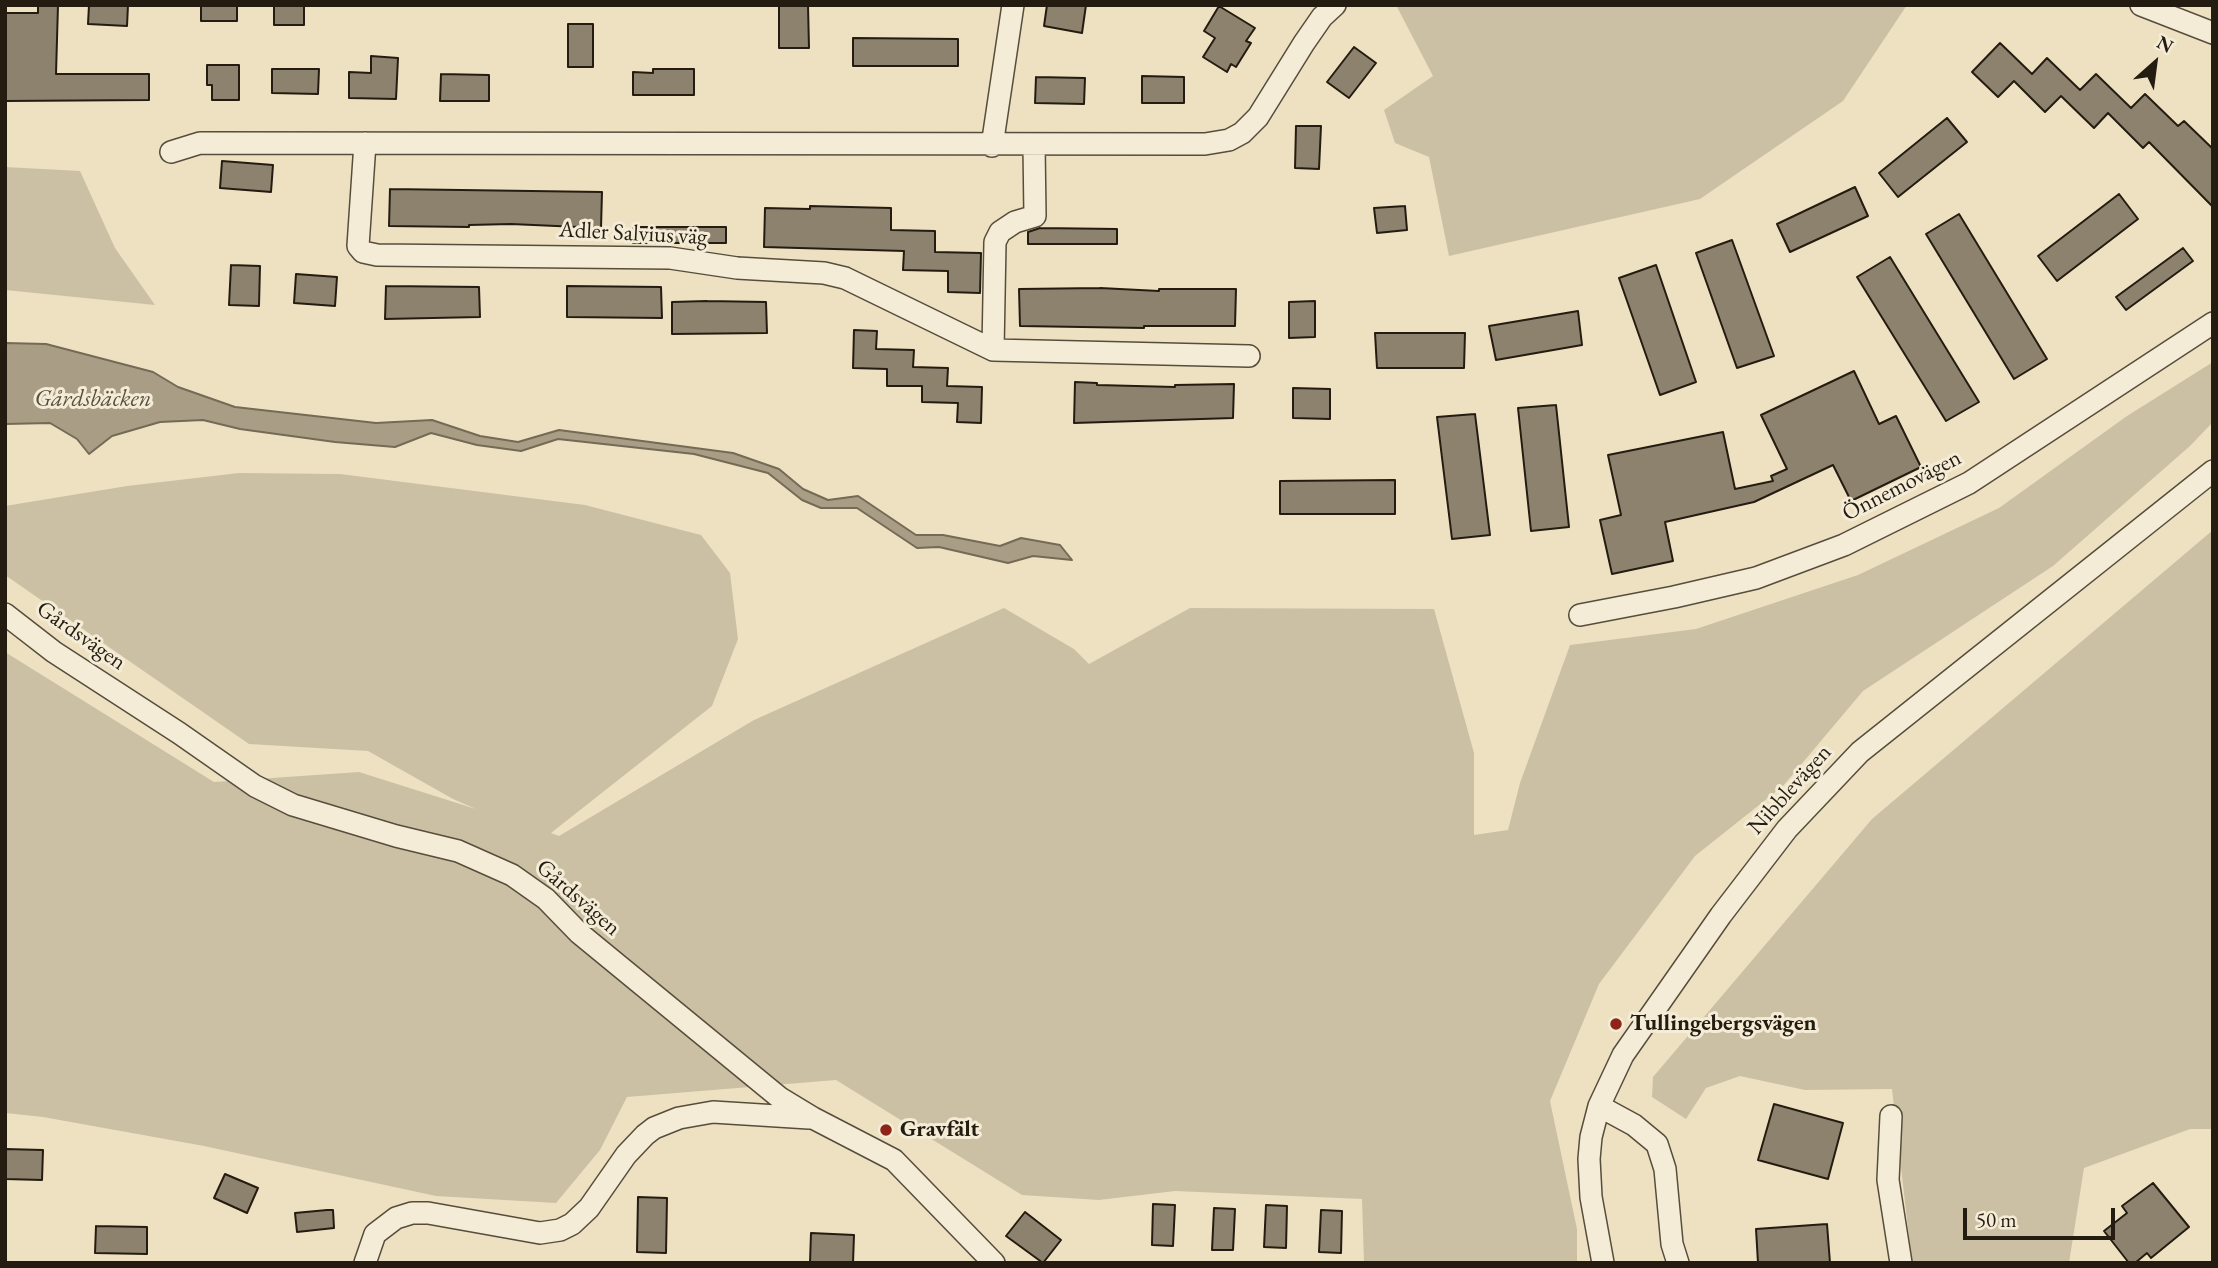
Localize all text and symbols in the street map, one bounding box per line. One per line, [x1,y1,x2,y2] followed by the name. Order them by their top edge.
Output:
[2120,28,2190,98] north arrow
[2152,29,2178,59] text: N
[558,216,708,252] street label: Adler Salvius väg
[35,385,151,413] water label: Gårdsbäcken
[1838,444,1966,528] street label: Önnemovägen
[31,595,131,677] street label: Gårdsvägen
[1742,739,1838,841] street label: Nibblevägen
[530,854,626,942] street label: Gårdsvägen
[1630,1010,1817,1038] place label: Tullingebergsvägen
[1608,1016,1624,1032] marker: Tullingebergsvägen
[900,1116,979,1144] place label: Gravfält
[878,1122,894,1138] marker: Gravfält
[1966,1194,2118,1238] scale bar
[1976,1206,2017,1233] text: 50 m

